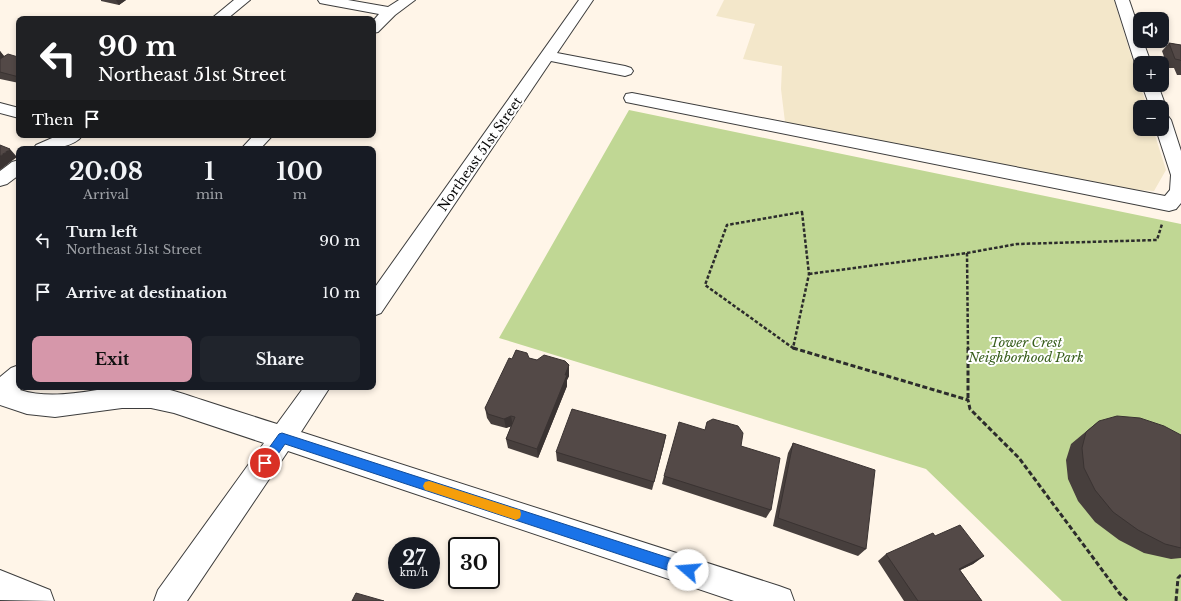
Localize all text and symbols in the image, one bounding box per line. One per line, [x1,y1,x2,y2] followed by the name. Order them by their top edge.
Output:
[1133,12,1169,136] map controls
[1133,12,1169,48] button: sound
[98,29,176,64] text: 90 m
[32,32,84,84] icon: left
[1133,56,1169,92] button: +
[98,64,286,86] text: Northeast 51st Street
[434,93,526,215] street label: Northeast 51st Street
[1133,100,1169,136] button: −
[81,108,103,130] icon: arrive
[32,110,73,129] text: Then
[69,157,143,186] text: 20:08
[204,157,215,186] text: 1
[276,157,323,186] text: 100
[83,186,129,203] text: Arrival
[196,186,223,203] text: min
[293,186,307,203] text: m
[66,222,137,241] text: Turn left
[32,229,54,251] icon: left
[319,231,360,250] text: 90 m
[66,241,202,258] text: Northeast 51st Street
[32,281,54,303] icon: arrive
[66,283,227,302] text: Arrive at destination
[322,283,360,302] text: 10 m
[967,334,1084,366] park label: Tower Crest Neighborhood Park
[32,336,192,382] button: Exit
[200,336,360,382] button: Share
[248,446,282,480] pin
[254,452,276,474] icon: arrive
[448,537,500,589] speed limit sign: 30
[402,546,426,570] text: 27
[667,549,709,591] position arrow
[400,566,428,579] text: km/h

